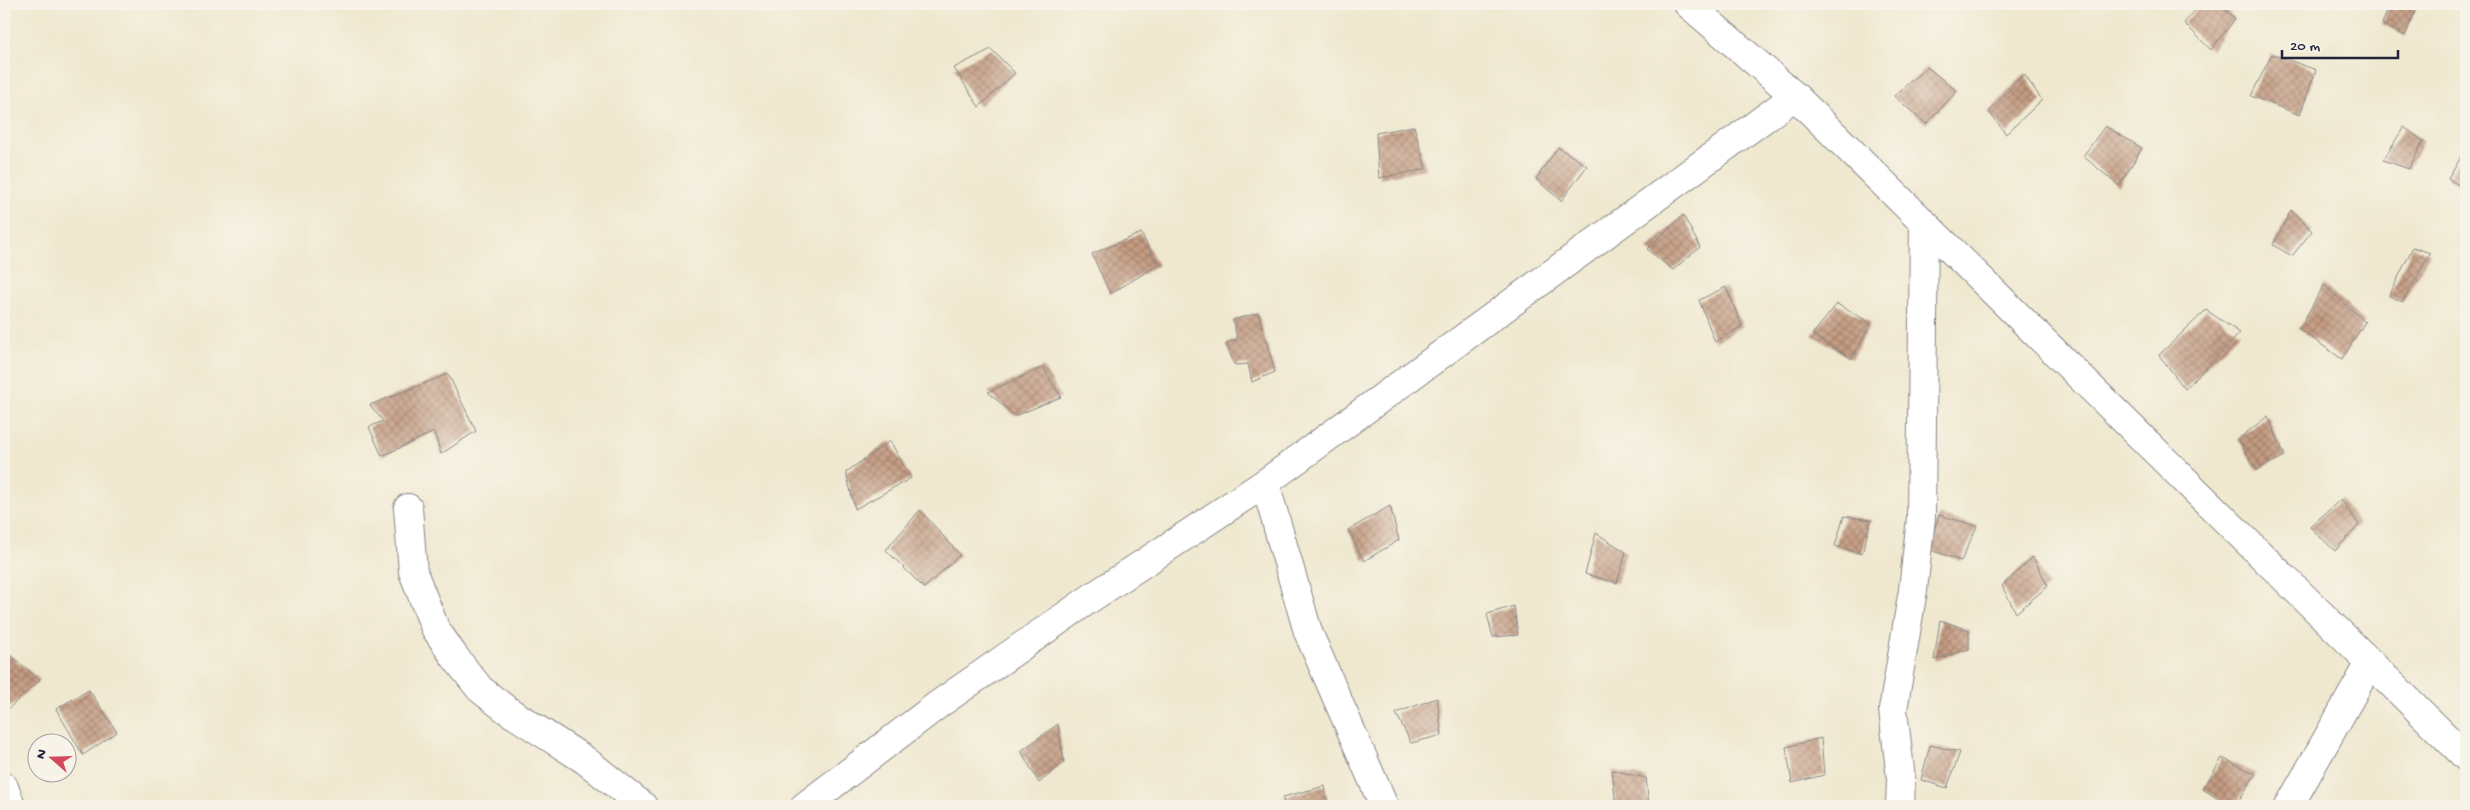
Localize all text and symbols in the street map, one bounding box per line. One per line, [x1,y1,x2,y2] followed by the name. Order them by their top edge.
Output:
[2282,28,2399,60] scale bar
[2290,38,2320,56] text: 20 m
[28,732,78,782] north arrow
[33,747,52,762] text: N

